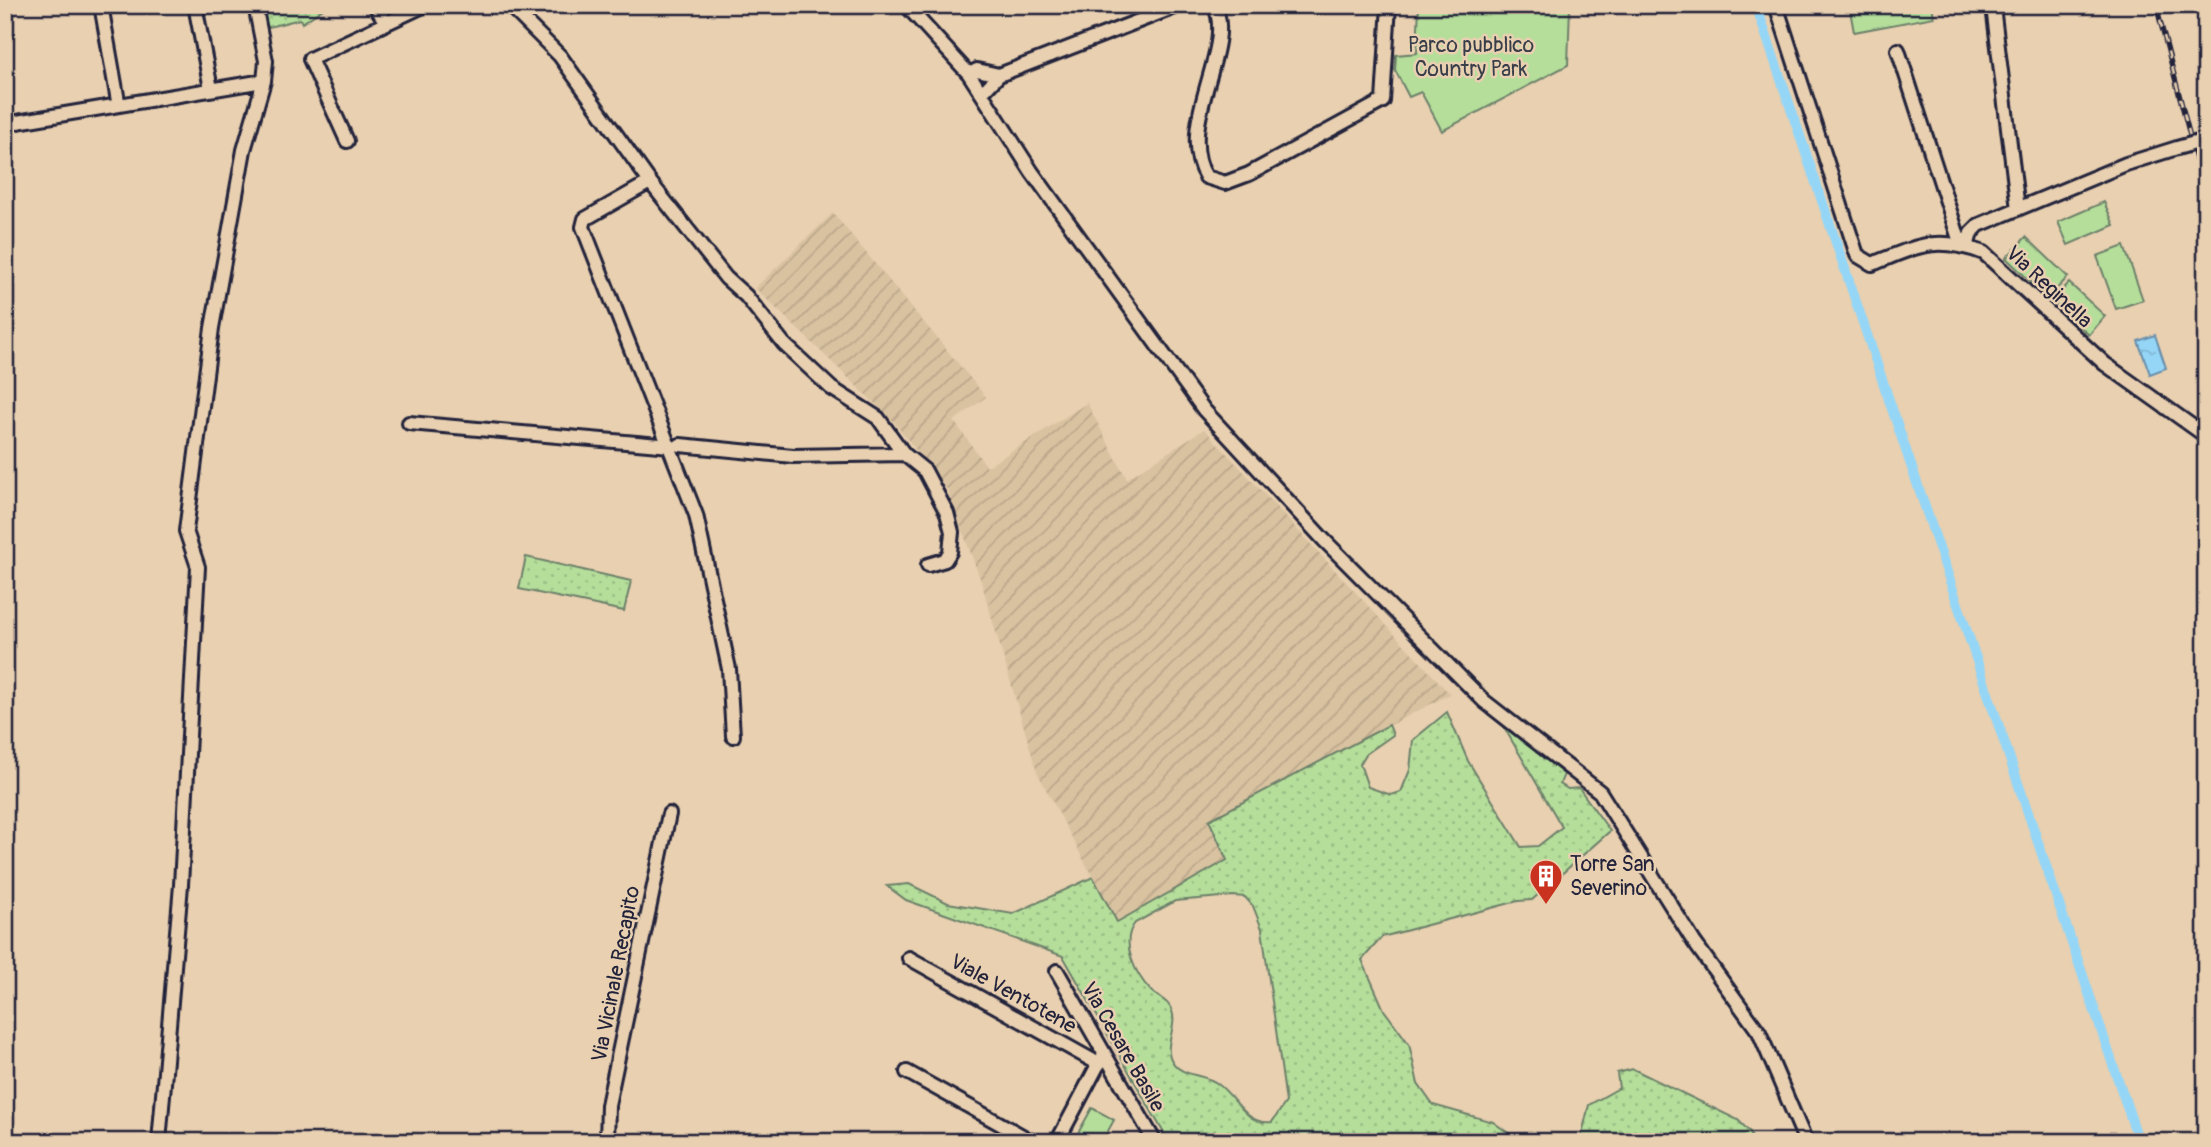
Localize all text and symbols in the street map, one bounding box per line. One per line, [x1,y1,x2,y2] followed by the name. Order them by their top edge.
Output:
[1408,32,1534,83] park label: Parco pubblico Country Park
[2000,240,2098,334] street label: Via Reginella
[1570,851,1655,902] place label: Torre San Severino
[1527,857,1565,906] building icon: Torre San Severino
[586,884,646,1064] street label: Via Vicinale Recapito
[945,948,1082,1040] street label: Viale Ventotene
[1075,977,1171,1117] street label: Via Cesare Basile

